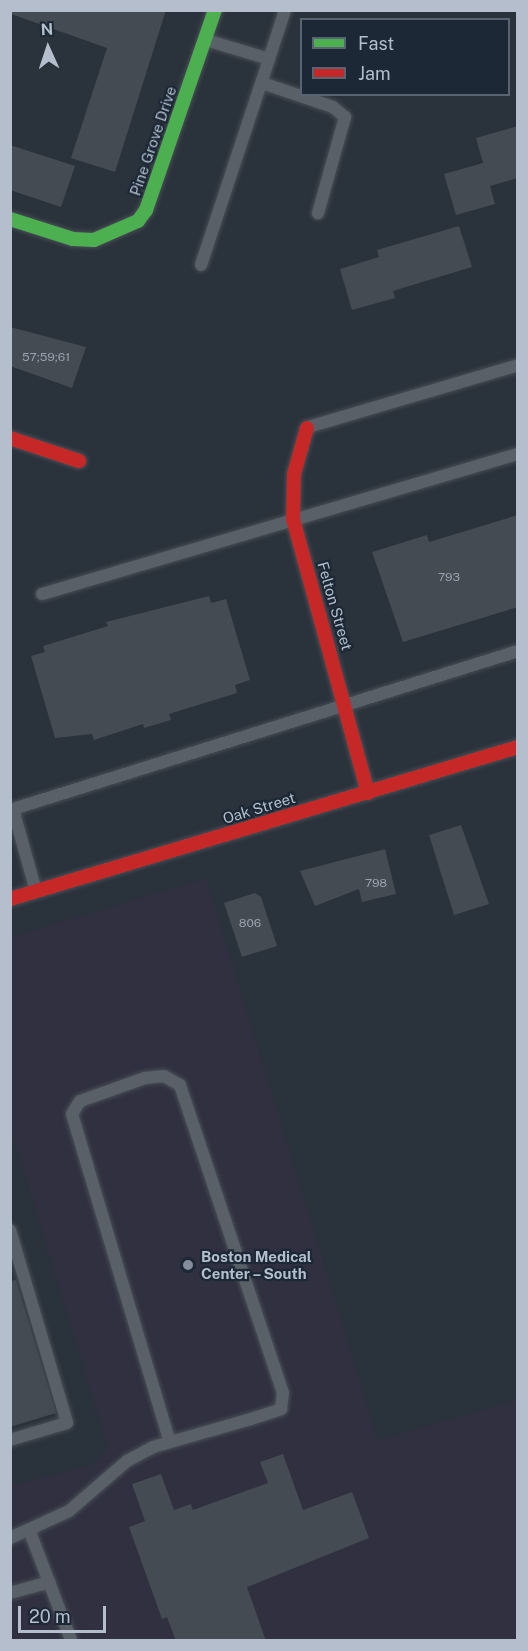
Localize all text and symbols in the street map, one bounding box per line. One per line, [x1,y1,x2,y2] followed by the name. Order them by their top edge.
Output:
[18,18,78,78] north arrow
[300,18,510,96] legend
[40,20,54,39] text: N
[358,33,394,54] text: Fast
[358,63,391,84] text: Jam
[126,84,180,198] street label: Pine Grove Drive
[22,351,70,365] house number: 57;59;61
[314,560,356,652] street label: Felton Street
[438,571,460,585] house number: 793
[220,788,298,828] street label: Oak Street
[365,877,387,891] house number: 798
[239,917,261,931] house number: 806
[201,1247,312,1282] place label: Boston Medical Center – South
[179,1256,197,1274] marker: Boston Medical Center – South
[21,1594,110,1632] scale bar
[29,1606,71,1627] text: 20 m

